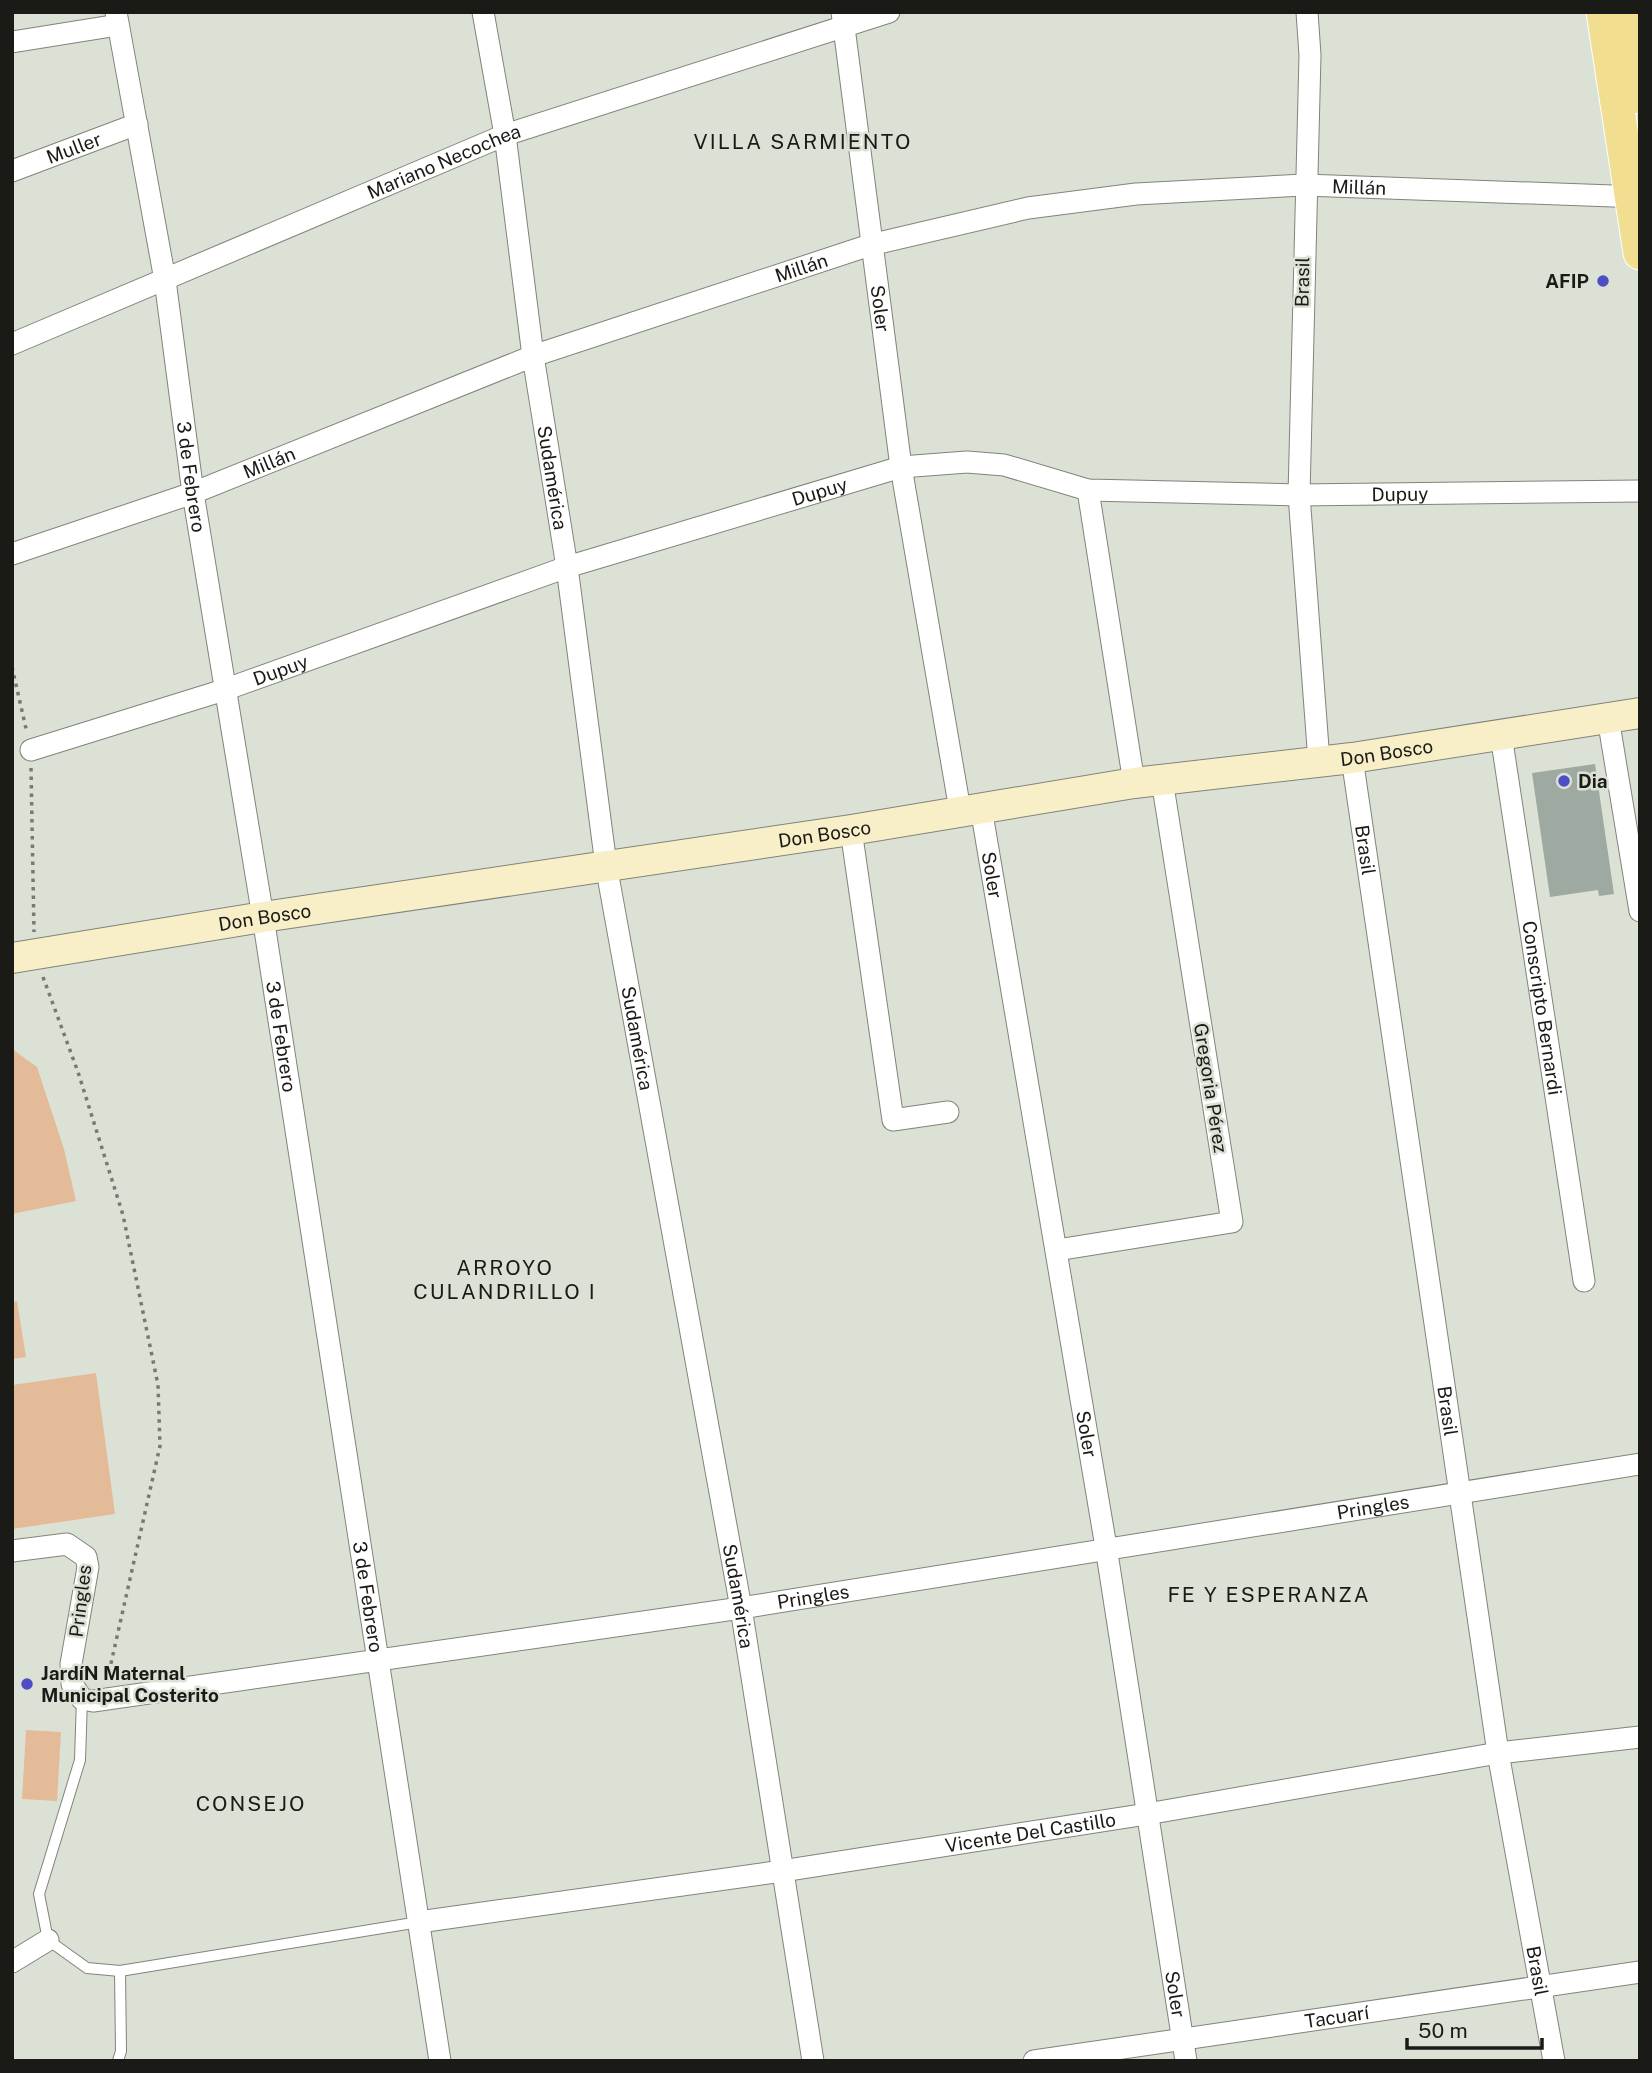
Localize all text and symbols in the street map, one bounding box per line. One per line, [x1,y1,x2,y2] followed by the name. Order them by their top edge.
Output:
[364,120,523,203] street label: Mariano Necochea
[43,127,104,168] street label: Muller
[694,129,912,154] district label: VILLA SARMIENTO
[1332,175,1387,199] street label: Millán
[772,249,830,287] street label: Millán
[1291,257,1313,307] street label: Brasil
[1545,270,1589,292] place label: AFIP
[1595,273,1611,289] marker: AFIP
[867,284,894,333] street label: Soler
[173,420,210,534] street label: 3 de Febrero
[533,424,572,532] street label: Sudamérica
[240,442,298,483] street label: Millán
[789,473,850,510] street label: Dupuy
[1371,482,1428,505] street label: Dupuy
[250,650,311,690] street label: Dupuy
[1339,735,1435,770] street label: Don Bosco
[1578,770,1608,792] place label: Dia
[1556,773,1572,789] marker: Dia
[777,816,873,852] street label: Don Bosco
[1351,823,1380,877] street label: Brasil
[978,850,1007,900] street label: Soler
[217,899,313,935] street label: Don Bosco
[1518,919,1567,1097] street label: Conscripto Bernardi
[262,979,301,1094] street label: 3 de Febrero
[617,984,658,1092] street label: Sudamérica
[1190,1022,1232,1154] street label: Gregoria Pérez
[413,1255,597,1304] district label: ARROYO CULANDRILLO I
[1433,1384,1462,1438] street label: Brasil
[1072,1409,1102,1459] street label: Soler
[1335,1490,1411,1523] street label: Pringles
[349,1540,388,1654] street label: 3 de Febrero
[719,1542,758,1650] street label: Sudamérica
[65,1564,95,1638] street label: Pringles
[775,1580,851,1613] street label: Pringles
[1167,1582,1371,1607] district label: FE Y ESPERANZA
[41,1662,219,1706] place label: JardíN Maternal Municipal Costerito
[19,1676,35,1692] marker: JardíN Maternal Municipal Costerito
[196,1791,306,1816] district label: CONSEJO
[944,1808,1117,1856] street label: Vicente Del Castillo
[1522,1944,1553,1998] street label: Brasil
[1161,1969,1190,2019] street label: Soler
[1303,2001,1371,2032] street label: Tacuarí
[1407,2007,1542,2050] scale bar
[1418,2018,1468,2043] text: 50 m

